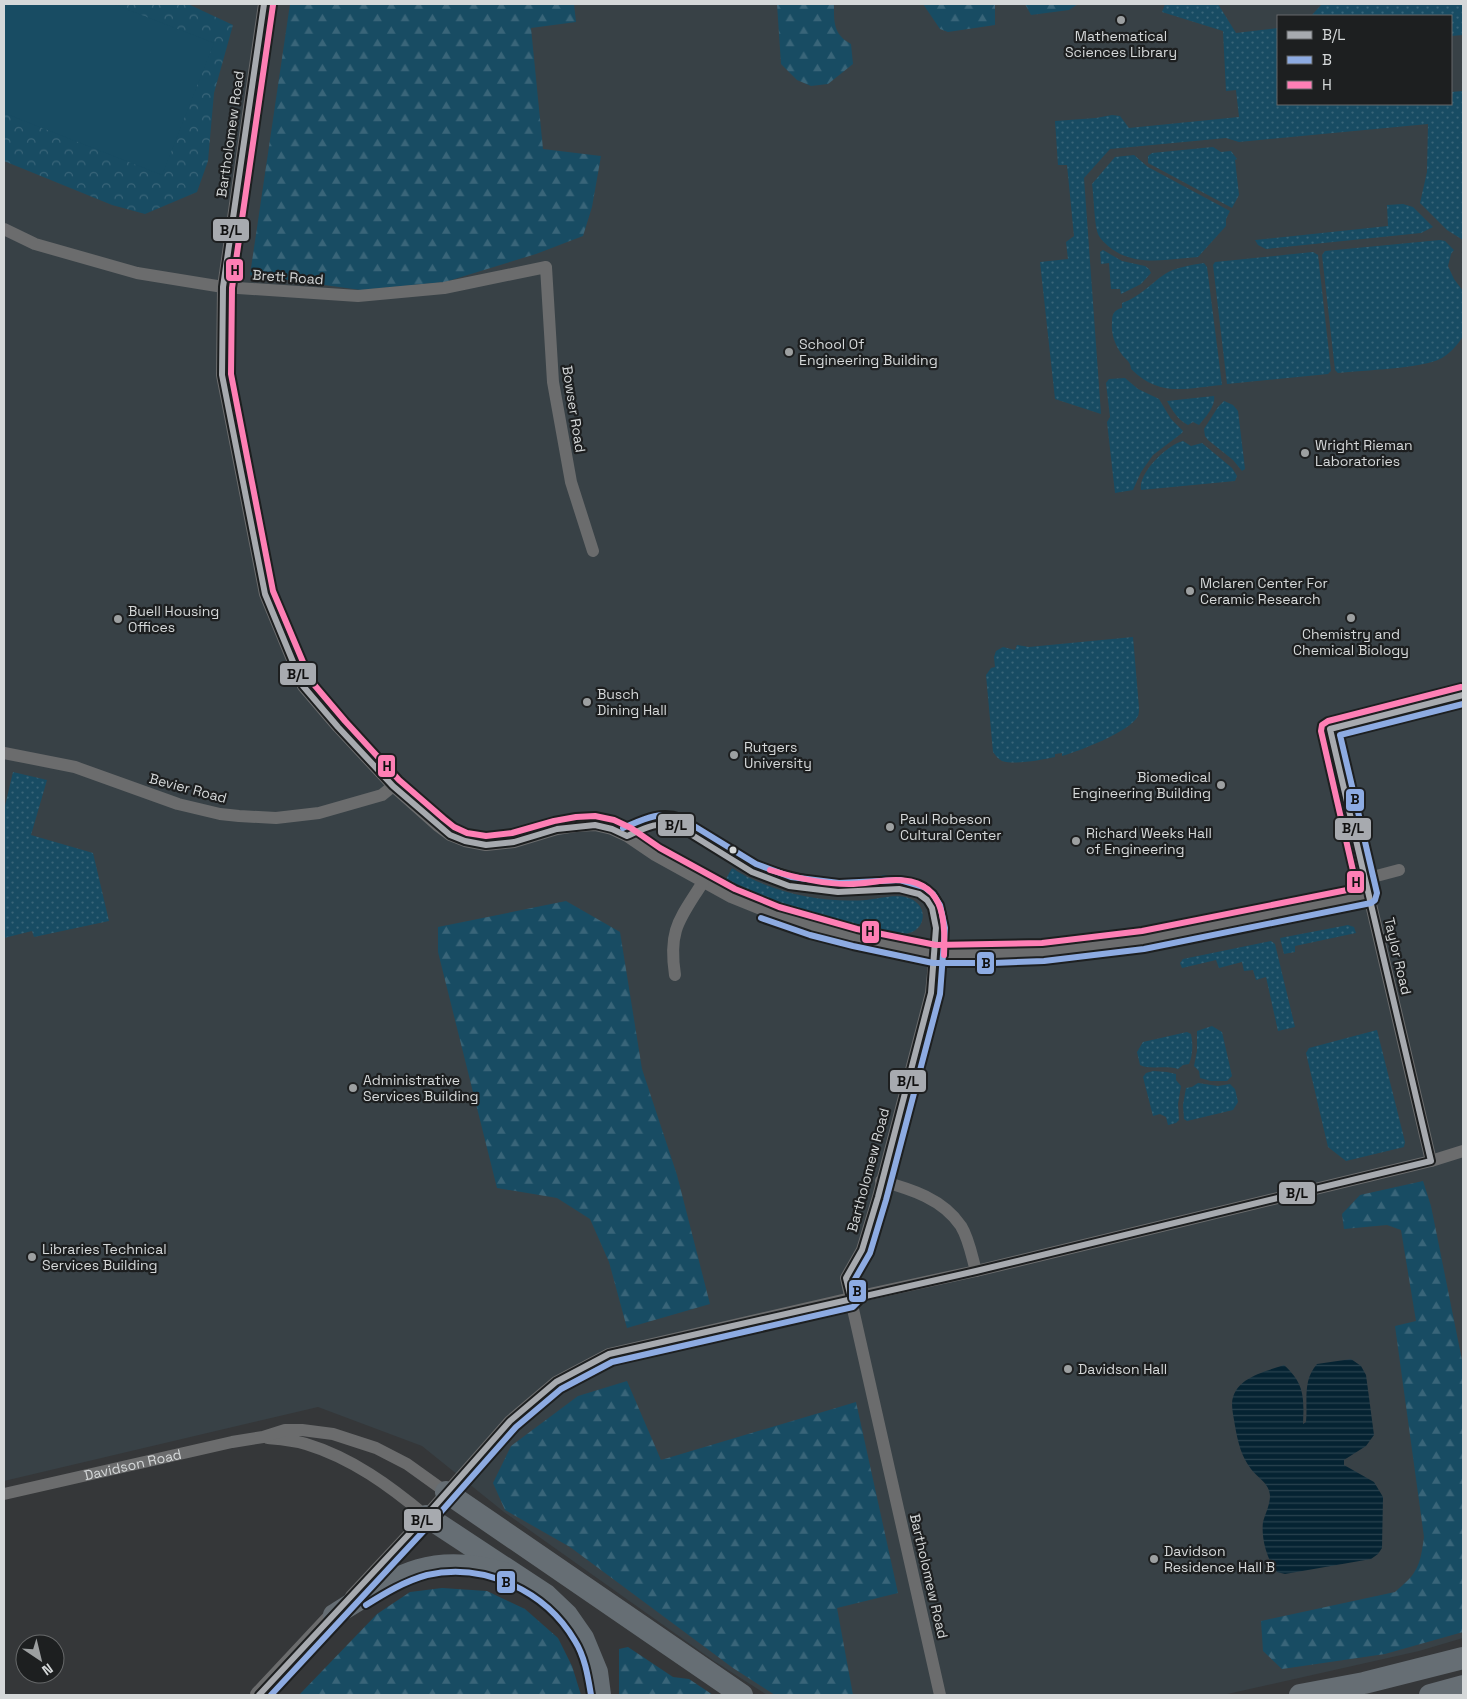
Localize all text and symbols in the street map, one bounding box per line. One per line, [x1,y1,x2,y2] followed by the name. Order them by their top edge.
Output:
[1115,14,1127,26] marker: Mathematical Sciences Library
[1277,15,1452,105] legend
[1322,25,1346,44] text: B/L
[1065,27,1177,61] place label: Mathematical Sciences Library
[1322,50,1332,69] text: B
[212,70,248,198] street label: Bartholomew Road
[1322,75,1332,94] text: H
[212,218,250,242] line badge: B/L
[220,221,243,239] text: B/L
[225,258,244,282] line badge: H
[230,261,240,279] text: H
[252,266,324,288] street label: Brett Road
[799,335,938,369] place label: School Of Engineering Building
[783,346,795,358] marker: School Of Engineering Building
[558,364,590,454] street label: Bowser Road
[1315,436,1413,470] place label: Wright Rieman Laboratories
[1299,447,1311,459] marker: Wright Rieman Laboratories
[1200,574,1328,608] place label: Mclaren Center For Ceramic Research
[1184,585,1196,597] marker: Mclaren Center For Ceramic Research
[128,602,219,636] place label: Buell Housing Offices
[1345,612,1357,624] marker: Chemistry and Chemical Biology
[112,613,124,625] marker: Buell Housing Offices
[1293,625,1409,659] place label: Chemistry and Chemical Biology
[279,662,317,686] line badge: B/L
[287,665,310,683] text: B/L
[597,685,667,719] place label: Busch Dining Hall
[581,696,593,708] marker: Busch Dining Hall
[744,738,812,772] place label: Rutgers University
[728,749,740,761] marker: Rutgers University
[377,754,396,778] line badge: H
[382,757,392,775] text: H
[1072,768,1211,802] place label: Biomedical Engineering Building
[147,769,229,807] street label: Bevier Road
[1215,779,1227,791] marker: Biomedical Engineering Building
[1345,788,1365,812] line badge: B
[1350,790,1360,808] text: B
[900,810,1002,844] place label: Paul Robeson Cultural Center
[657,813,695,837] line badge: B/L
[665,816,688,834] text: B/L
[1334,817,1372,841] line badge: B/L
[1342,819,1365,837] text: B/L
[884,821,896,833] marker: Paul Robeson Cultural Center
[1086,824,1212,858] place label: Richard Weeks Hall of Engineering
[1070,835,1082,847] marker: Richard Weeks Hall of Engineering
[728,845,738,855] unlabelled marker
[1346,870,1365,894] line badge: H
[1351,873,1361,891] text: H
[1380,916,1416,996] street label: Taylor Road
[861,920,880,944] line badge: H
[865,922,875,940] text: H
[976,951,995,975] line badge: B
[981,954,991,972] text: B
[889,1069,927,1093] line badge: B/L
[363,1071,478,1105] place label: Administrative Services Building
[897,1072,920,1090] text: B/L
[347,1082,359,1094] marker: Administrative Services Building
[843,1106,893,1234] street label: Bartholomew Road
[1278,1181,1316,1205] line badge: B/L
[1286,1184,1309,1202] text: B/L
[42,1240,167,1274] place label: Libraries Technical Services Building
[26,1251,38,1263] marker: Libraries Technical Services Building
[848,1279,867,1303] line badge: B
[852,1282,862,1300] text: B
[1078,1360,1167,1378] place label: Davidson Hall
[1062,1363,1074,1375] marker: Davidson Hall
[82,1445,183,1485] street label: Davidson Road
[403,1508,442,1532] line badge: B/L
[411,1511,434,1529] text: B/L
[906,1512,952,1640] street label: Bartholomew Road
[1164,1542,1275,1576] place label: Davidson Residence Hall B
[1148,1553,1160,1565] marker: Davidson Residence Hall B
[496,1570,516,1594] line badge: B
[501,1573,511,1591] text: B
[15,1634,65,1684] north arrow
[38,1660,56,1680] text: N

